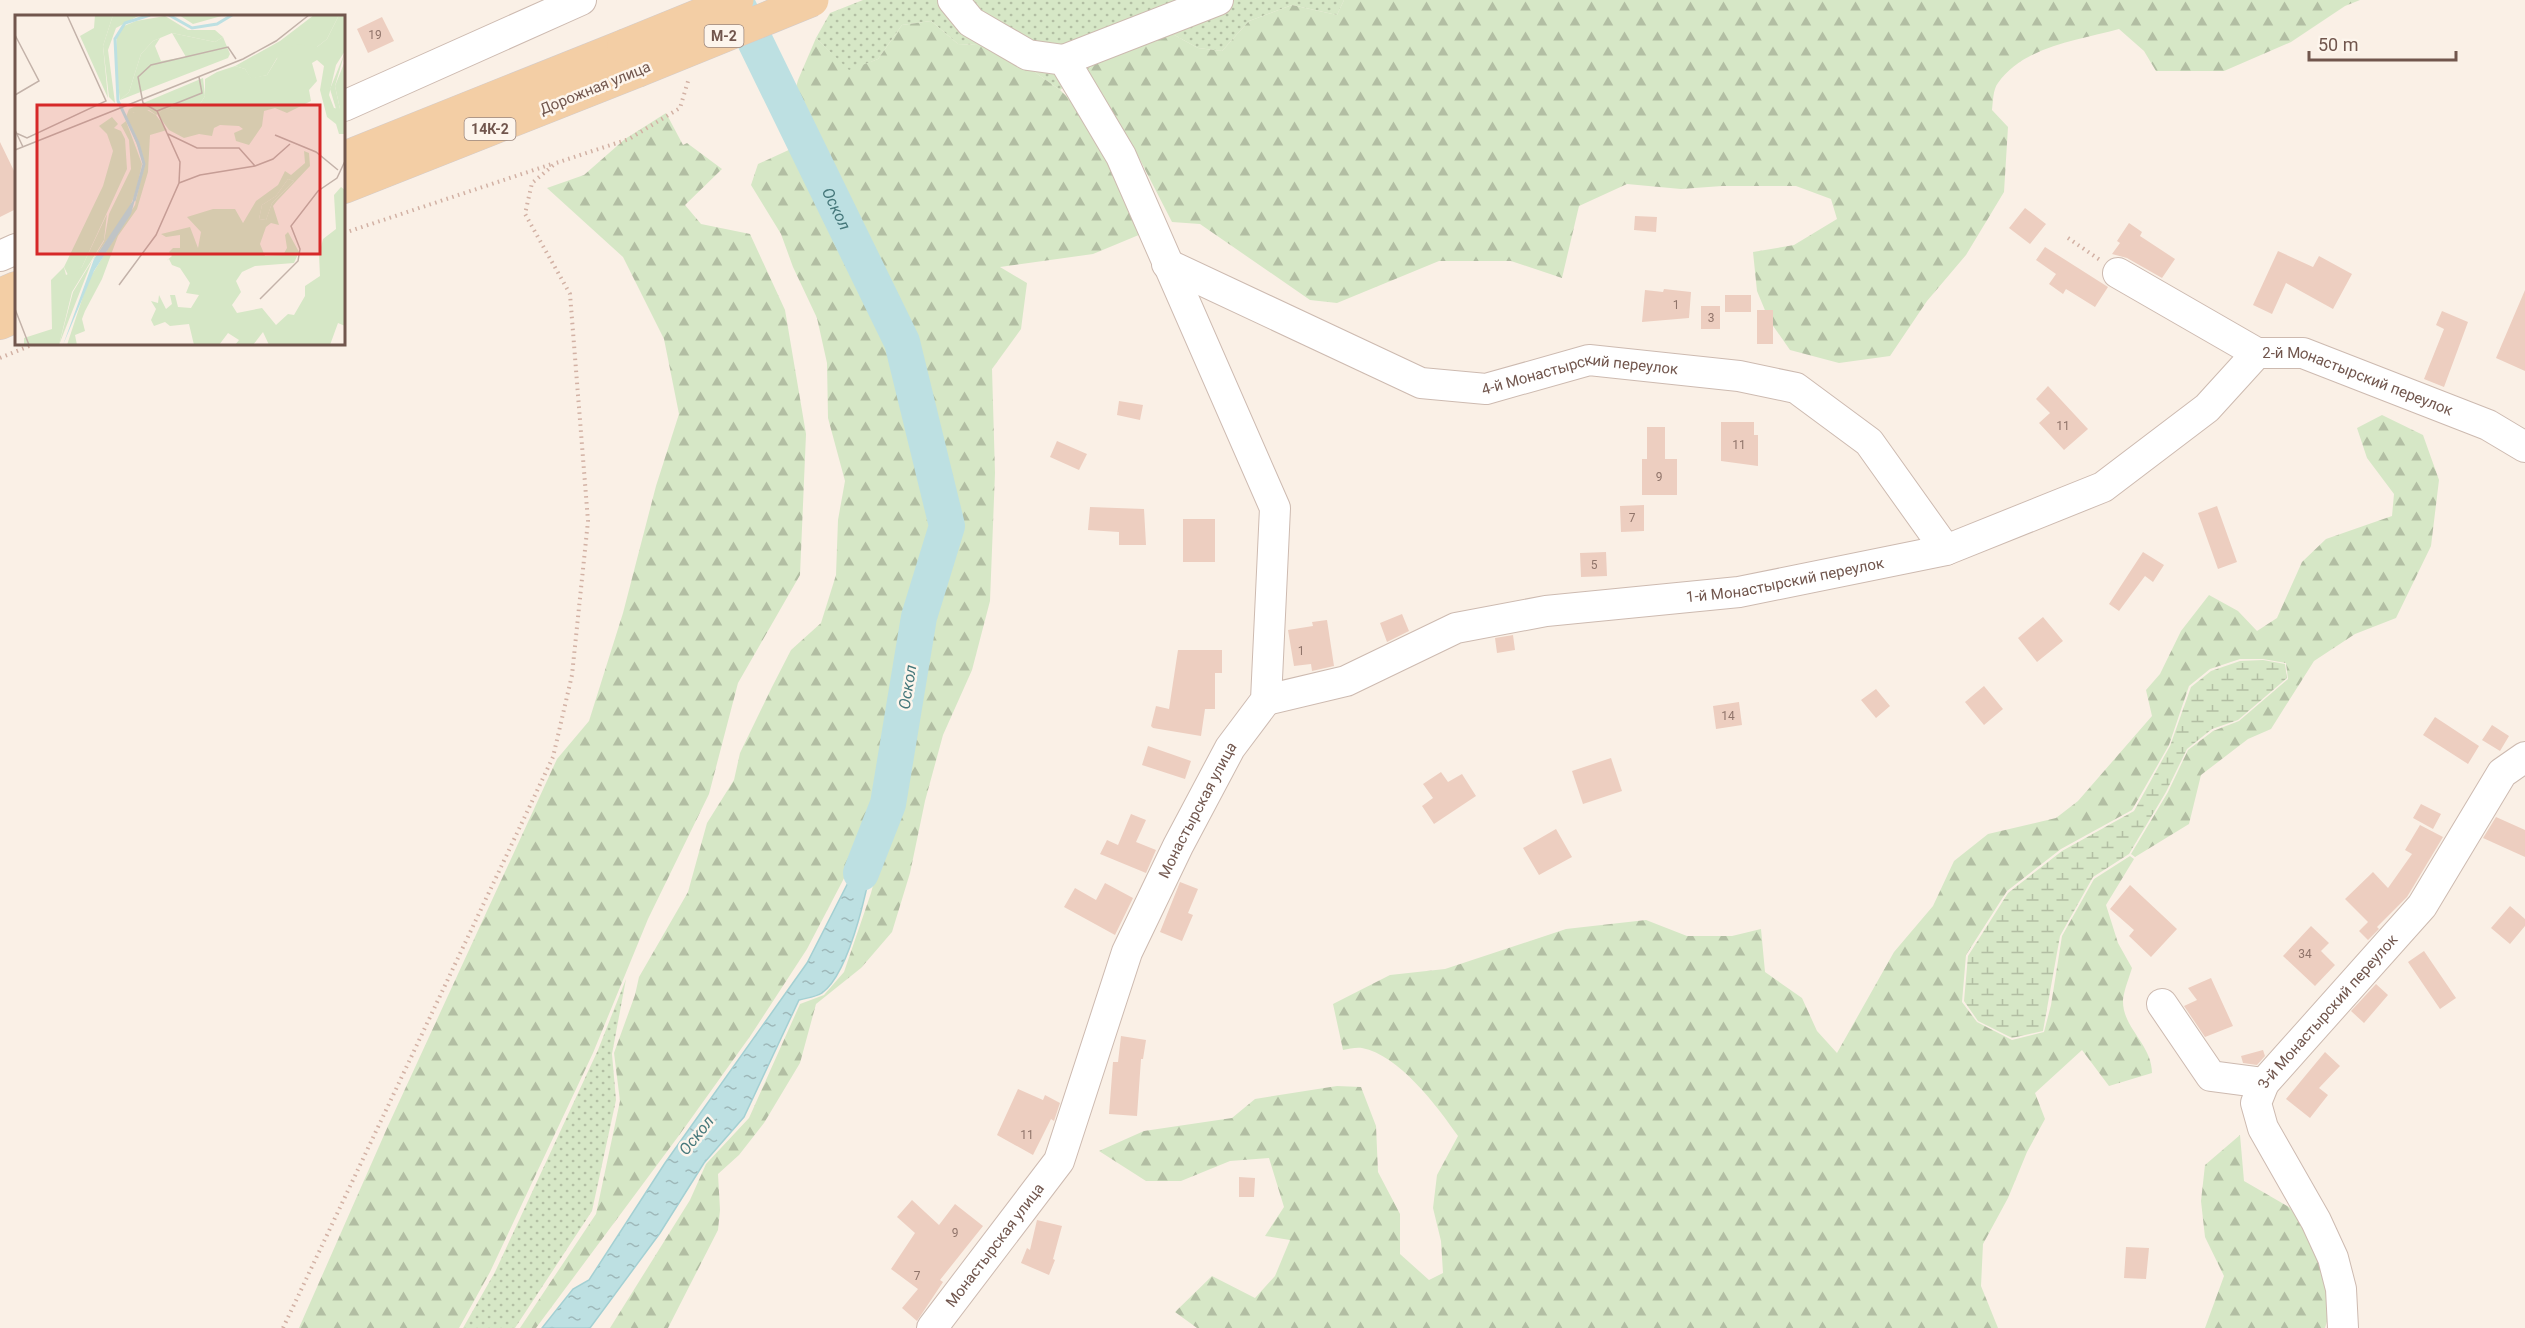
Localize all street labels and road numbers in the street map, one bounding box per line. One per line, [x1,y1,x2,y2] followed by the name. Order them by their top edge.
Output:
[704,25,744,47] road number: М-2
[537,58,653,118] street label: Дорожная улица
[464,118,516,140] road number: 14К-2
[2262,344,2455,419] street label: 2-й Монастырский переулок
[1480,350,1679,399] street label: 4-й Монастырский переулок
[1685,554,1885,606] street label: 1-й Монастырский переулок
[1155,738,1240,881] street label: Монастырская улица
[2254,931,2401,1091] street label: 3-й Монастырский переулок
[942,1180,1048,1311] street label: Монастырская улица

